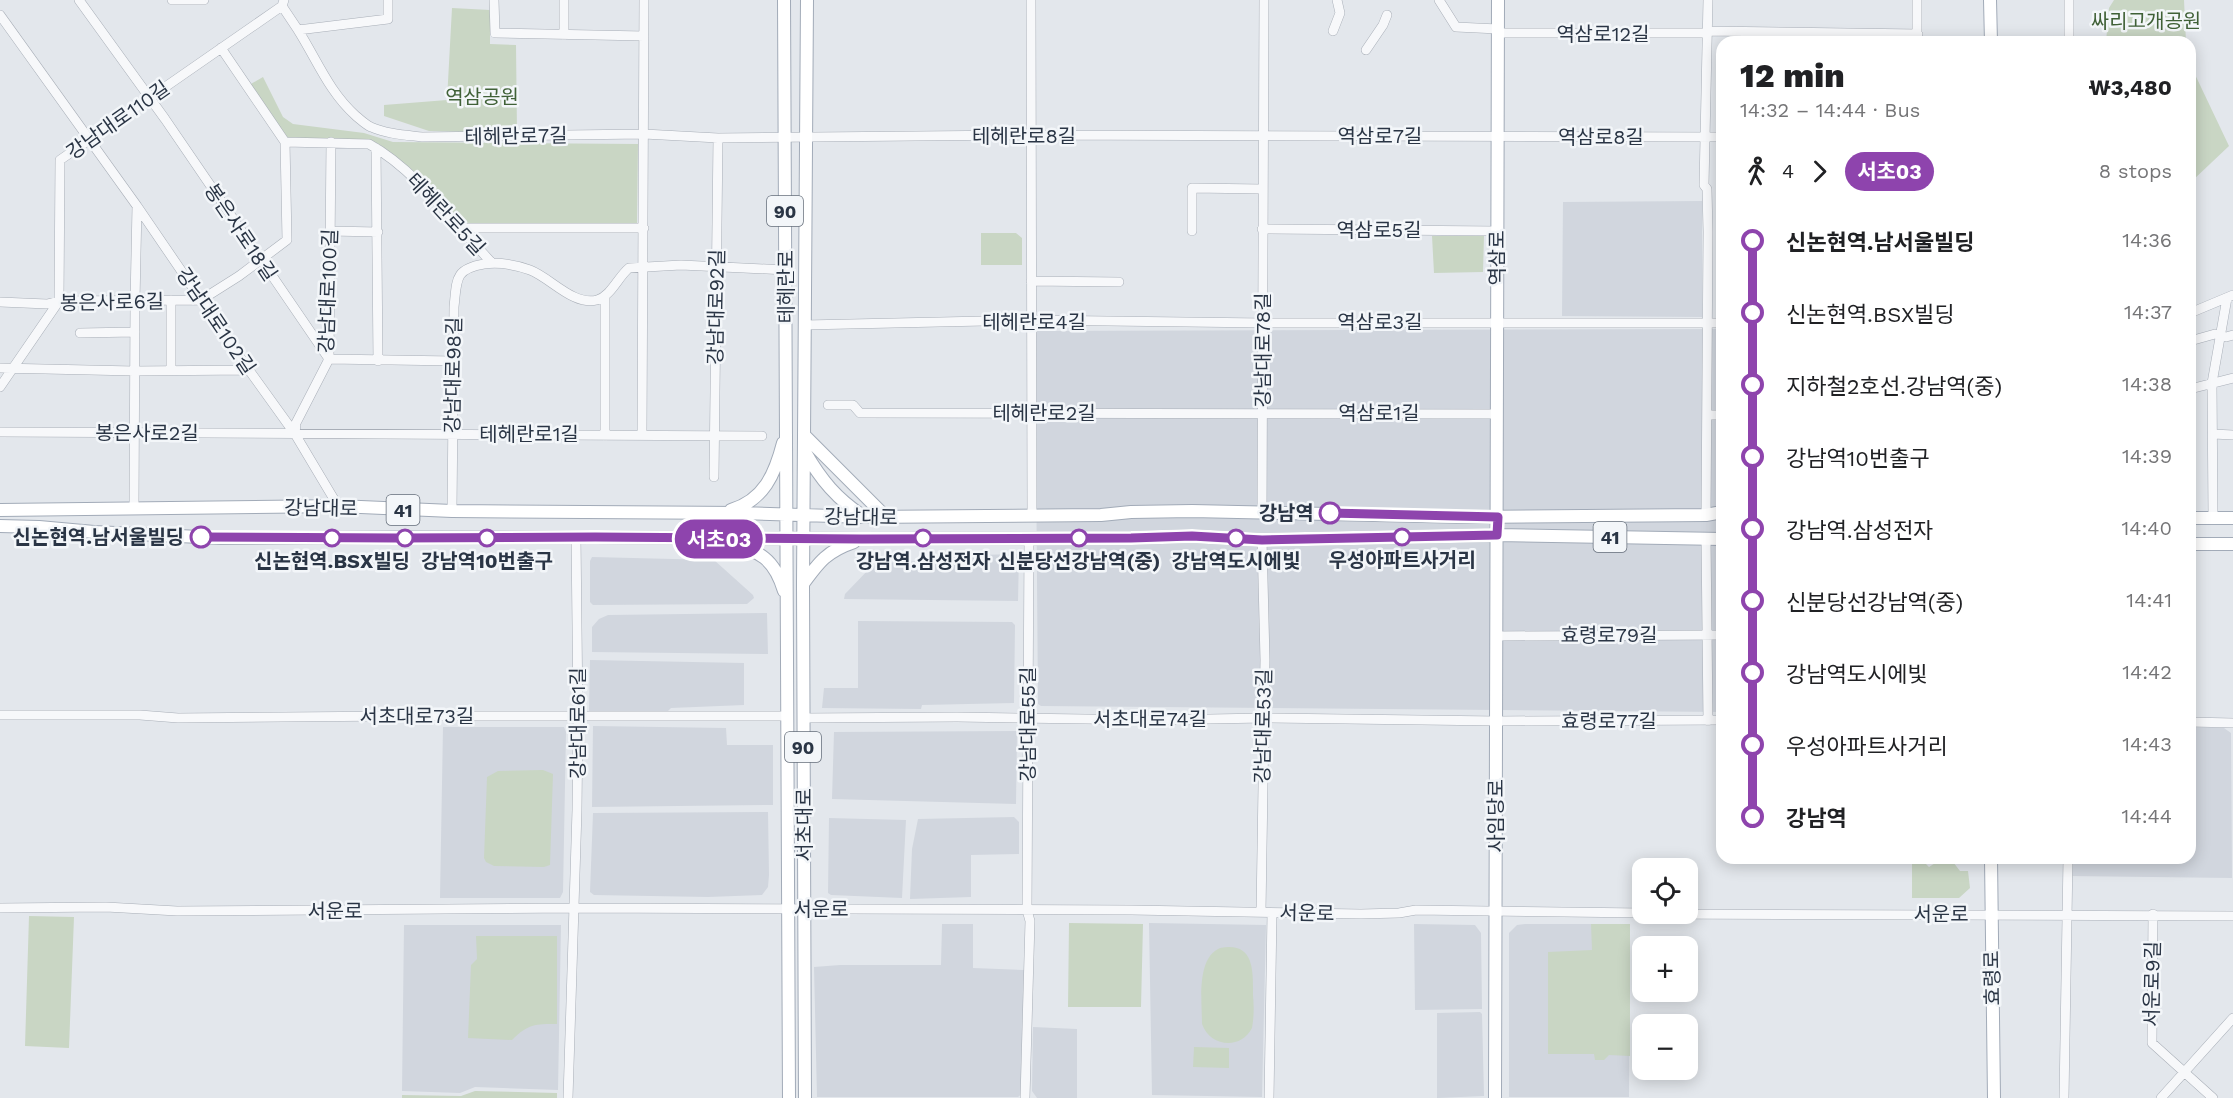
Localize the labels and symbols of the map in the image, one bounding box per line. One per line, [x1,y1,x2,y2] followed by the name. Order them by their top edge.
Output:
[2091,9,2201,33] park label: 싸리고개공원
[1556,22,1650,46] street label: 역삼로12길
[62,76,174,164] street label: 강남대로110길
[445,85,519,109] park label: 역삼공원
[464,123,568,149] street label: 테헤란로7길
[972,124,1076,148] street label: 테헤란로8길
[1338,124,1422,148] street label: 역삼로7길
[1558,125,1644,149] street label: 역삼로8길
[402,168,490,260] street label: 테헤란로5길
[200,179,282,285] street label: 봉은사로18길
[767,196,803,226] road number: 90
[1336,218,1422,242] street label: 역삼로5길
[314,228,342,354] street label: 강남대로100길
[1485,230,1509,286] street label: 역삼로
[703,249,729,365] street label: 강남대로92길
[774,250,798,324] street label: 테헤란로
[171,263,261,379] street label: 강남대로102길
[60,289,164,315] street label: 봉은사로6길
[1251,292,1275,408] street label: 강남대로78길
[982,310,1086,334] street label: 테헤란로4길
[1337,310,1423,334] street label: 역삼로3길
[440,316,466,434] street label: 강남대로98길
[992,401,1096,425] street label: 테헤란로2길
[1338,401,1420,425] street label: 역삼로1길
[95,421,199,445] street label: 봉은사로2길
[479,422,579,446] street label: 테헤란로1길
[284,495,358,521] street label: 강남대로
[386,495,420,525] road number: 41
[1259,501,1314,525] place label: 강남역
[1319,502,1341,524] marker: 강남역
[824,504,898,530] street label: 강남대로
[677,520,761,558] line badge: 서초03
[1594,522,1626,552] road number: 41
[13,525,184,549] place label: 신논현역.남서울빌딩
[190,526,212,548] marker: 신논현역.남서울빌딩
[1393,528,1411,546] marker: 우성아파트사거리
[323,529,341,547] marker: 신논현역.BSX빌딩
[396,529,414,547] unlabelled marker
[478,529,496,547] marker: 강남역10번출구
[914,529,932,547] marker: 강남역.삼성전자
[1070,529,1088,547] marker: 신분당선강남역(중)
[1227,529,1245,547] marker: 강남역도시에빛
[1328,548,1476,572] place label: 우성아파트사거리
[254,549,410,573] place label: 신논현역.BSX빌딩
[421,549,553,573] place label: 강남역10번출구
[856,549,991,573] place label: 강남역.삼성전자
[998,549,1160,573] place label: 신분당선강남역(중)
[1172,549,1300,573] place label: 강남역도시에빛
[1560,623,1658,647] street label: 효령로79길
[1016,666,1040,782] street label: 강남대로55길
[566,667,590,779] street label: 강남대로61길
[1250,668,1276,784] street label: 강남대로53길
[360,704,474,728] street label: 서초대로73길
[1093,707,1207,731] street label: 서초대로74길
[1561,709,1657,733] street label: 효령로77길
[785,732,821,762] road number: 90
[1484,779,1508,853] street label: 사임당로
[792,788,816,862] street label: 서초대로
[793,897,849,921] street label: 서운로
[307,899,363,923] street label: 서운로
[1279,901,1335,925] street label: 서운로
[1913,902,1969,926] street label: 서운로
[2139,941,2165,1027] street label: 서운로9길
[1980,950,2004,1006] street label: 효령로

